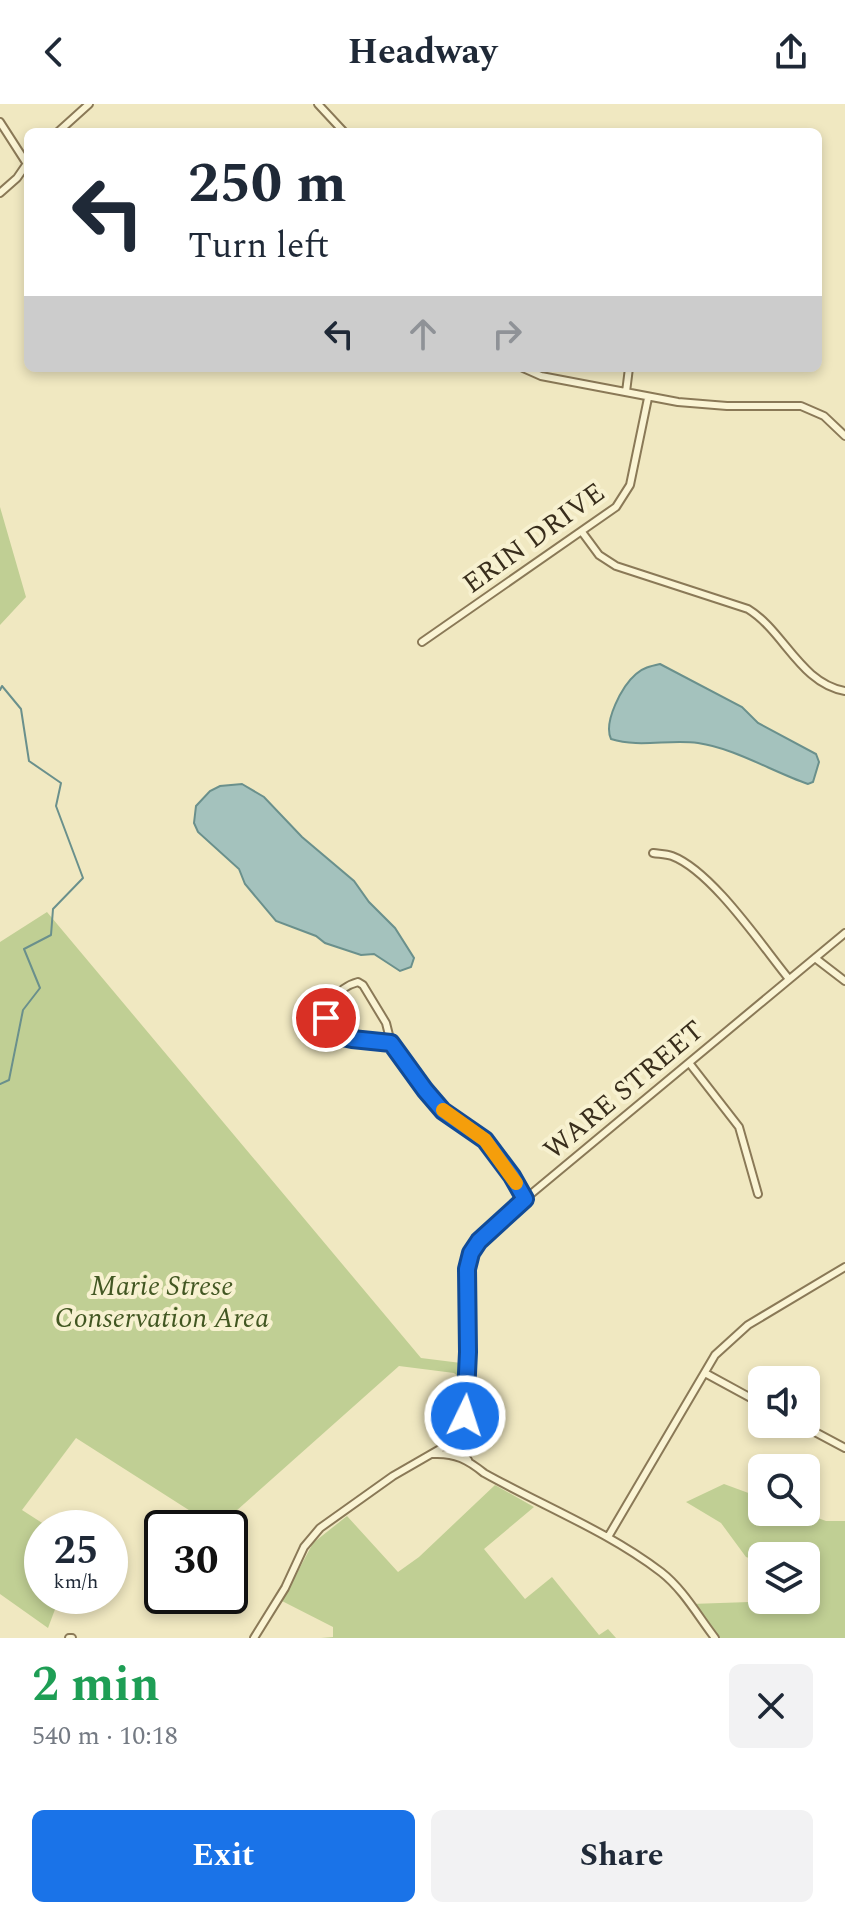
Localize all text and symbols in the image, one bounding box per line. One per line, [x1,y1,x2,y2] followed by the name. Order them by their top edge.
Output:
[348,25,497,80] text: Headway
[32,30,76,74] icon: back
[769,30,813,74] icon: share
[188,142,347,227] text: 250 m
[56,160,160,264] icon: left
[188,219,329,274] text: Turn left
[317,312,361,356] icon: left
[401,312,445,356] icon: ahead
[485,312,529,356] icon: right
[454,472,614,605] street label: ERIN DRIVE
[292,984,360,1052] pin
[304,996,348,1040] icon: arrive
[534,1010,714,1170] street label: WARE STREET
[55,1265,269,1340] park label: Marie Strese Conservation Area
[748,1366,820,1614] map controls
[748,1366,820,1438] button: sound
[423,1374,507,1458] position arrow
[748,1454,820,1526] button: search
[144,1510,248,1614] speed limit sign: 30
[54,1521,98,1582] text: 25
[748,1542,820,1614] button: layers
[54,1567,99,1597] text: km/h
[32,1649,160,1722] text: 2 min
[729,1664,813,1748] button: close
[32,1716,178,1756] text: 540 m · 10:18
[32,1810,415,1902] button: Exit
[431,1810,813,1902] button: Share

